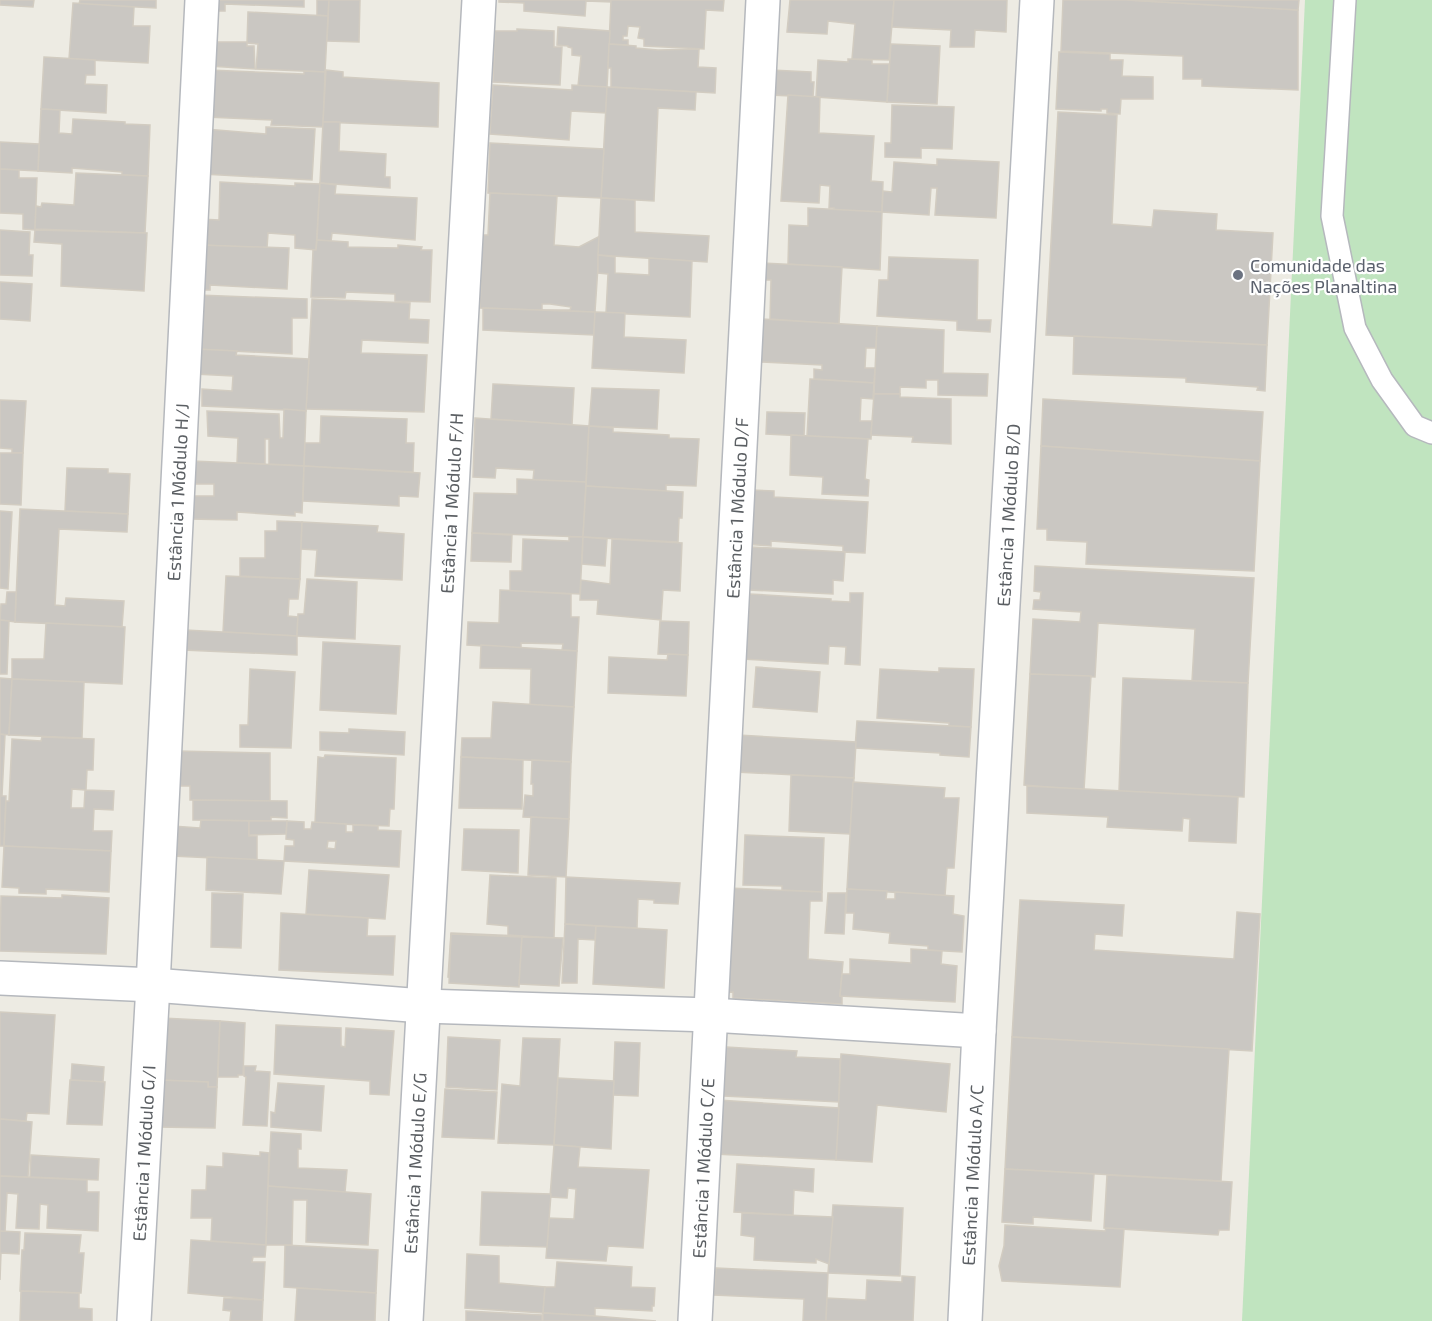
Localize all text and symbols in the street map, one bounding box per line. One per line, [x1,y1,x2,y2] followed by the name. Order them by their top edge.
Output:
[1250,254,1397,298] place label: Comunidade das Nações Planaltina
[1231,268,1245,282] marker: Comunidade das Nações Planaltina
[162,403,193,582] street label: Estância 1 Módulo H/J
[435,412,467,594] street label: Estância 1 Módulo F/H
[721,417,753,599] street label: Estância 1 Módulo D/F
[992,423,1024,607] street label: Estância 1 Módulo B/D
[128,1065,159,1242] street label: Estância 1 Módulo G/I
[399,1072,431,1254] street label: Estância 1 Módulo E/G
[687,1077,718,1259] street label: Estância 1 Módulo C/E
[957,1084,987,1266] street label: Estância 1 Módulo A/C

